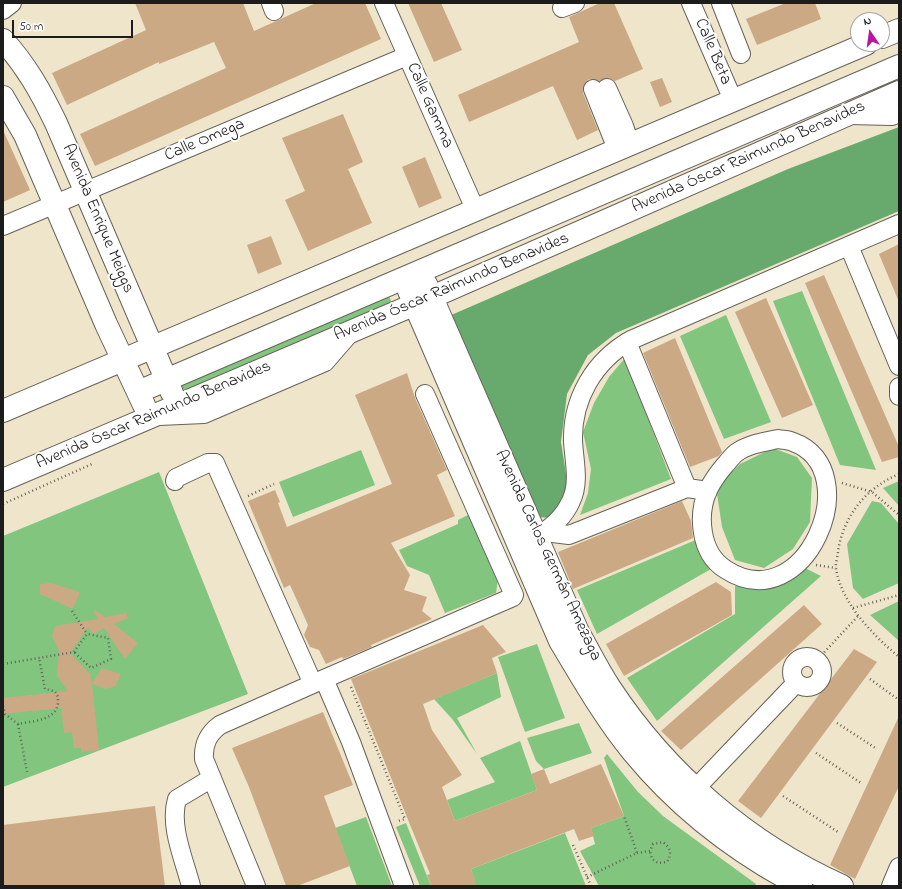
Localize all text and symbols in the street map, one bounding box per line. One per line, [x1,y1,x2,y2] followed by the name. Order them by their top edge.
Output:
[14,12,135,38] scale bar
[850,12,890,52] north arrow
[862,13,873,30] text: N
[689,16,735,88] street label: Calle Beta
[19,18,43,36] text: 50 m
[401,60,457,152] street label: Calle Gamma
[629,97,869,219] street label: Avenida Óscar Raimundo Benavides
[162,115,248,167] street label: Calle Omega
[56,141,138,297] street label: Avenida Enrique Meiggs
[331,229,573,347] street label: Avenida Óscar Raimundo Benavides
[33,357,275,475] street label: Avenida Óscar Raimundo Benavides
[489,447,605,665] street label: Avenida Carlos Germán Amezaga

